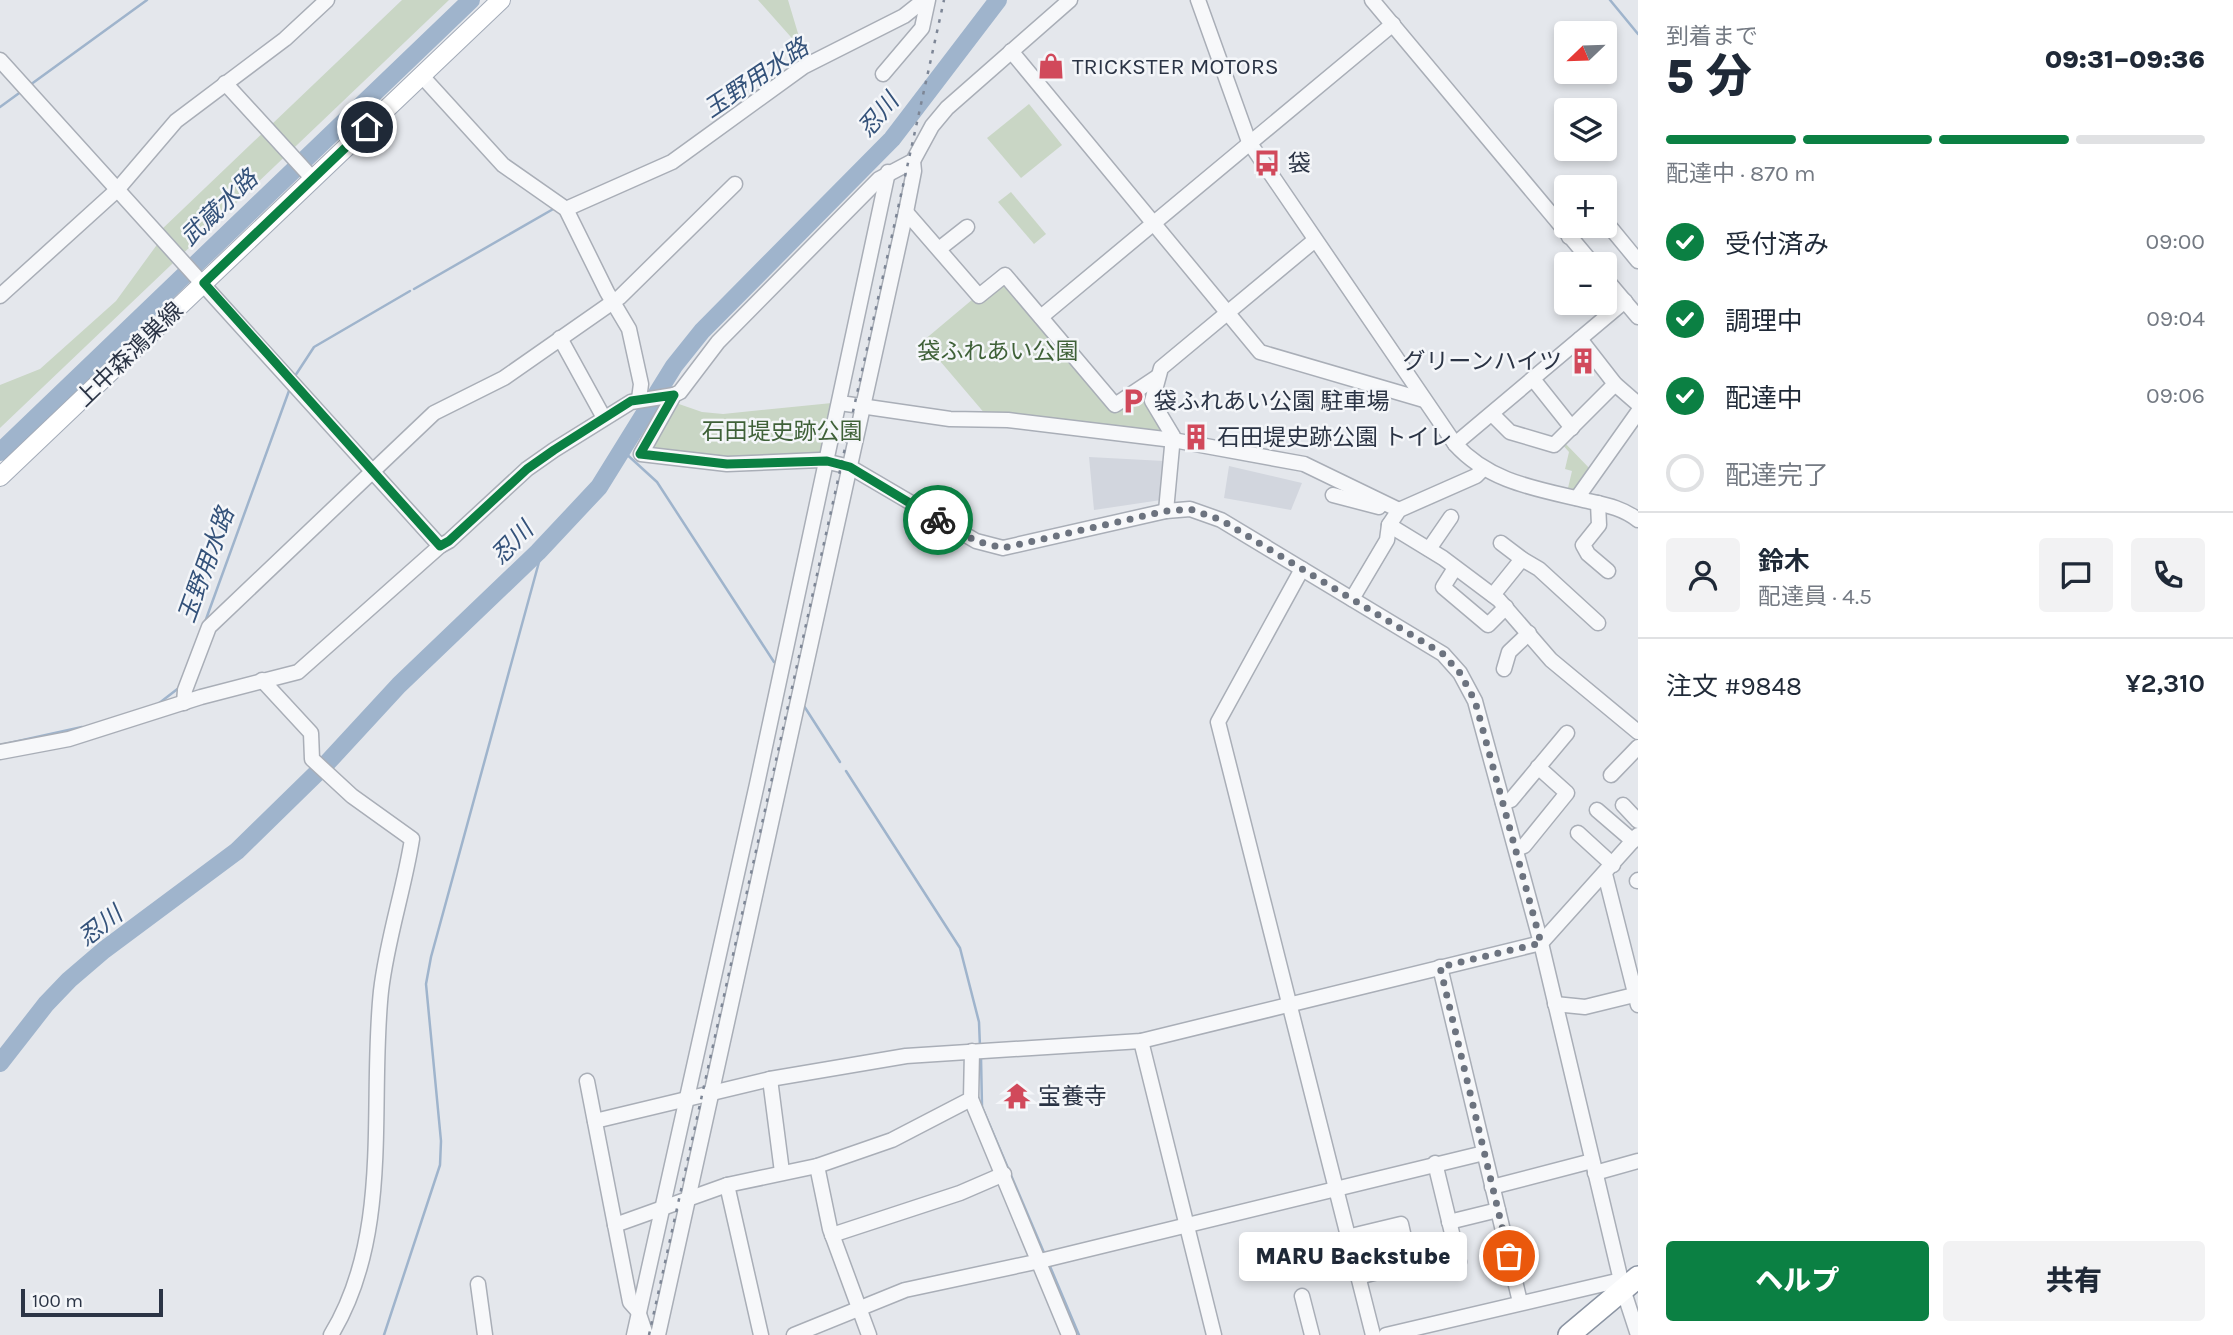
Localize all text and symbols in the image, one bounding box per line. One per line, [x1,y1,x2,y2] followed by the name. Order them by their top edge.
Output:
[1554,21,1617,84] north arrow
[1554,21,1617,315] map controls
[1666,23,1758,50] text: 到着まで
[698,32,815,123] water label: 玉野用水路
[2045,44,2205,75] text: 09:31–09:36
[1666,50,1752,104] text: 5 分
[1036,51,1066,81] shop icon: TRICKSTER MOTORS
[1072,53,1279,80] place label: TRICKSTER MOTORS
[852,85,906,142] water label: 忍川
[337,97,397,157] pin
[1554,98,1617,161] button: layers
[348,108,386,146] icon: home
[1252,148,1282,178] bus stop icon: 袋
[1288,150,1311,177] place label: 袋
[1666,160,1816,187] text: 配達中 · 870 m
[175,163,265,251] water label: 武蔵水路
[1554,175,1617,238] button: +
[1666,223,1704,261] icon: check
[2145,228,2205,255] text: 09:00
[1725,229,1829,260] text: 受付済み
[1554,252,1617,315] button: −
[70,297,188,412] street label: 上中森鴻巣線
[1666,300,1704,338] icon: check
[2146,305,2205,332] text: 09:04
[1725,306,1803,337] text: 調理中
[918,338,1079,365] park label: 袋ふれあい公園
[1568,346,1598,376] building icon: グリーンハイツ
[1403,348,1562,375] place label: グリーンハイツ
[1666,377,1704,415] icon: check
[2146,382,2205,409] text: 09:06
[1725,383,1803,414] text: 配達中
[1118,386,1148,416] parking icon: 袋ふれあい公園 駐車場
[1154,388,1389,415] place label: 袋ふれあい公園 駐車場
[702,418,863,445] park label: 石田堤史跡公園
[1181,422,1211,452] building icon: 石田堤史跡公園 トイレ
[1217,424,1452,451] place label: 石田堤史跡公園 トイレ
[1725,460,1829,491] text: 配達完了
[903,485,973,555] courier
[919,501,957,539] icon: bike
[172,502,240,626] water label: 玉野用水路
[485,514,541,570] water label: 忍川
[1666,538,1740,612] button: person
[2039,538,2113,612] button: chat
[2131,538,2205,612] button: phone
[1758,546,1810,577] text: 鈴木
[1758,583,1872,610] text: 配達員 · 4.5
[2126,668,2205,699] text: ¥2,310
[1666,671,1802,702] text: 注文 #9848
[72,898,130,952] water label: 忍川
[1002,1081,1032,1111] temple icon: 宝養寺
[1038,1083,1107,1110] place label: 宝養寺
[1479,1226,1539,1286] pin
[1240,1232,1467,1280] callout: MARU Backstube
[1490,1237,1528,1275] icon: bag
[1666,1241,1929,1321] button: ヘルプ
[1943,1241,2205,1321] button: 共有
[1255,1243,1451,1270] text: MARU Backstube
[21,1286,163,1318] scale bar
[32,1290,83,1312] text: 100 m

